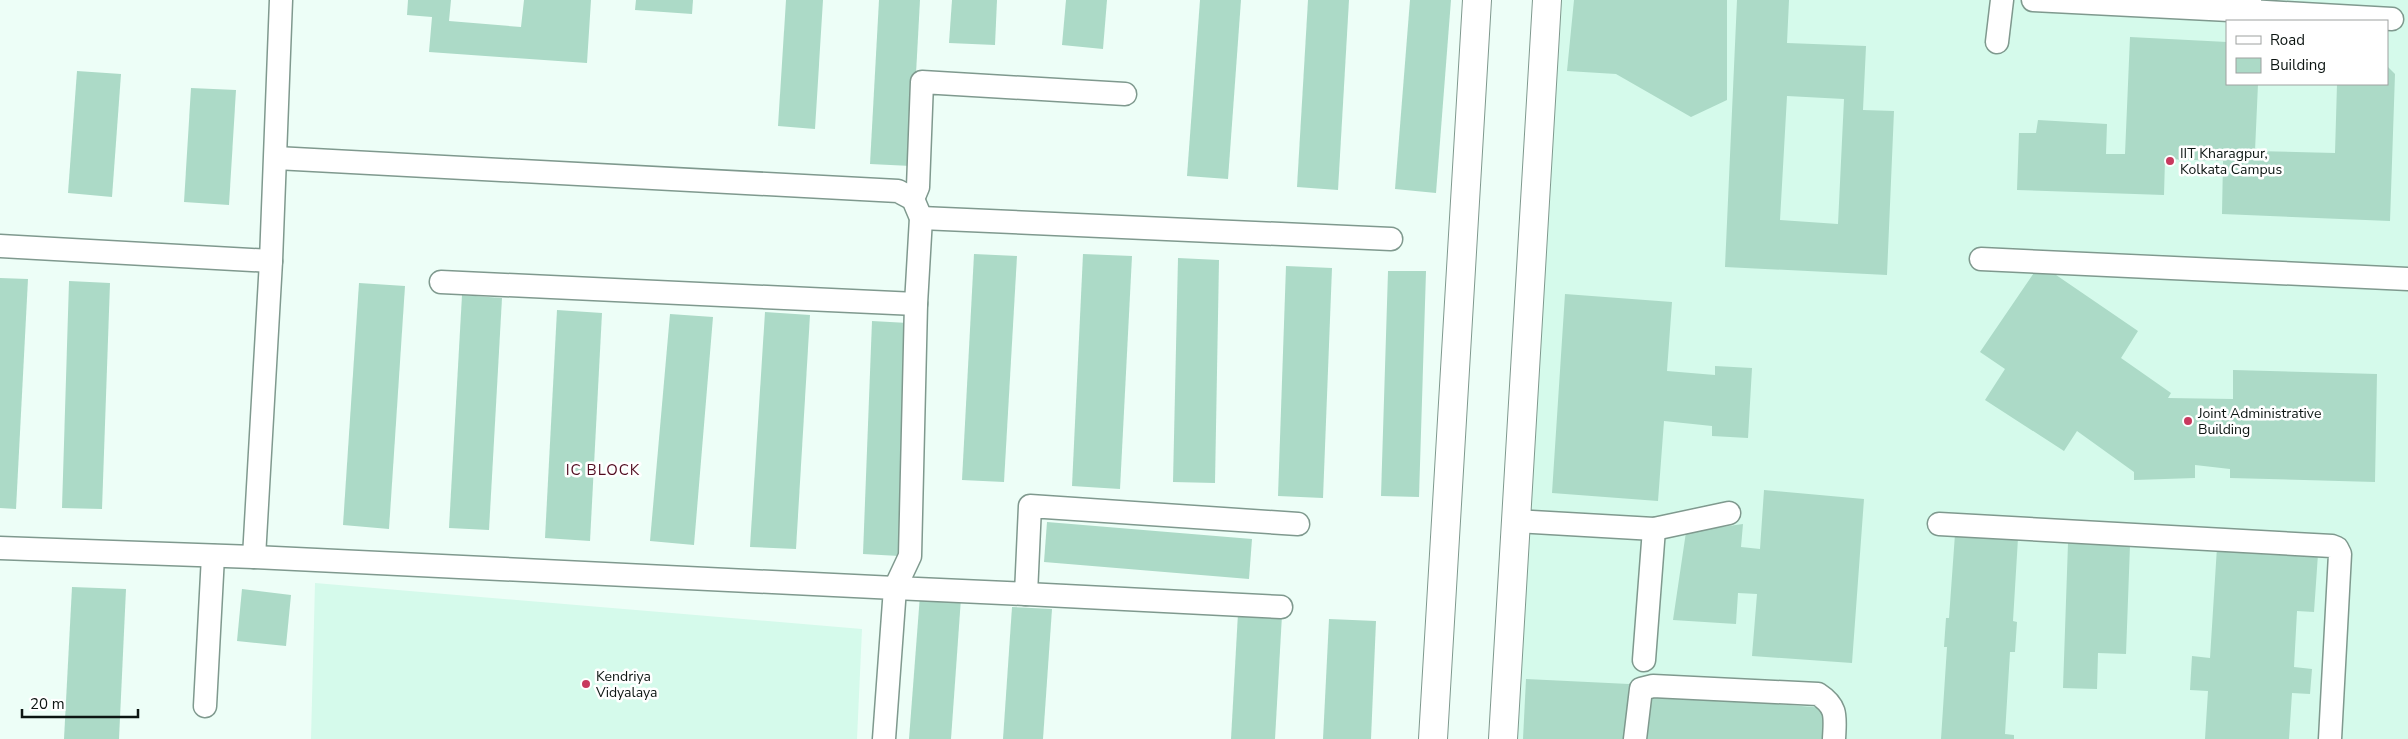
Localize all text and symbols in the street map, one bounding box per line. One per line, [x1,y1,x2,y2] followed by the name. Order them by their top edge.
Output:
[2226,20,2388,85] legend
[2270,30,2305,50] text: Road
[2270,55,2326,75] text: Building
[2180,144,2282,179] place label: IIT Kharagpur, Kolkata Campus
[2164,155,2176,167] marker: IIT Kharagpur, Kolkata Campus
[2197,404,2321,439] place label: Joint Administrative Building
[2182,415,2194,427] marker: Joint Administrative Building
[566,460,640,480] district label: IC BLOCK
[595,667,658,702] place label: Kendriya Vidyalaya
[580,678,592,690] marker: Kendriya Vidyalaya
[22,686,139,718] scale bar
[30,694,65,714] text: 20 m

